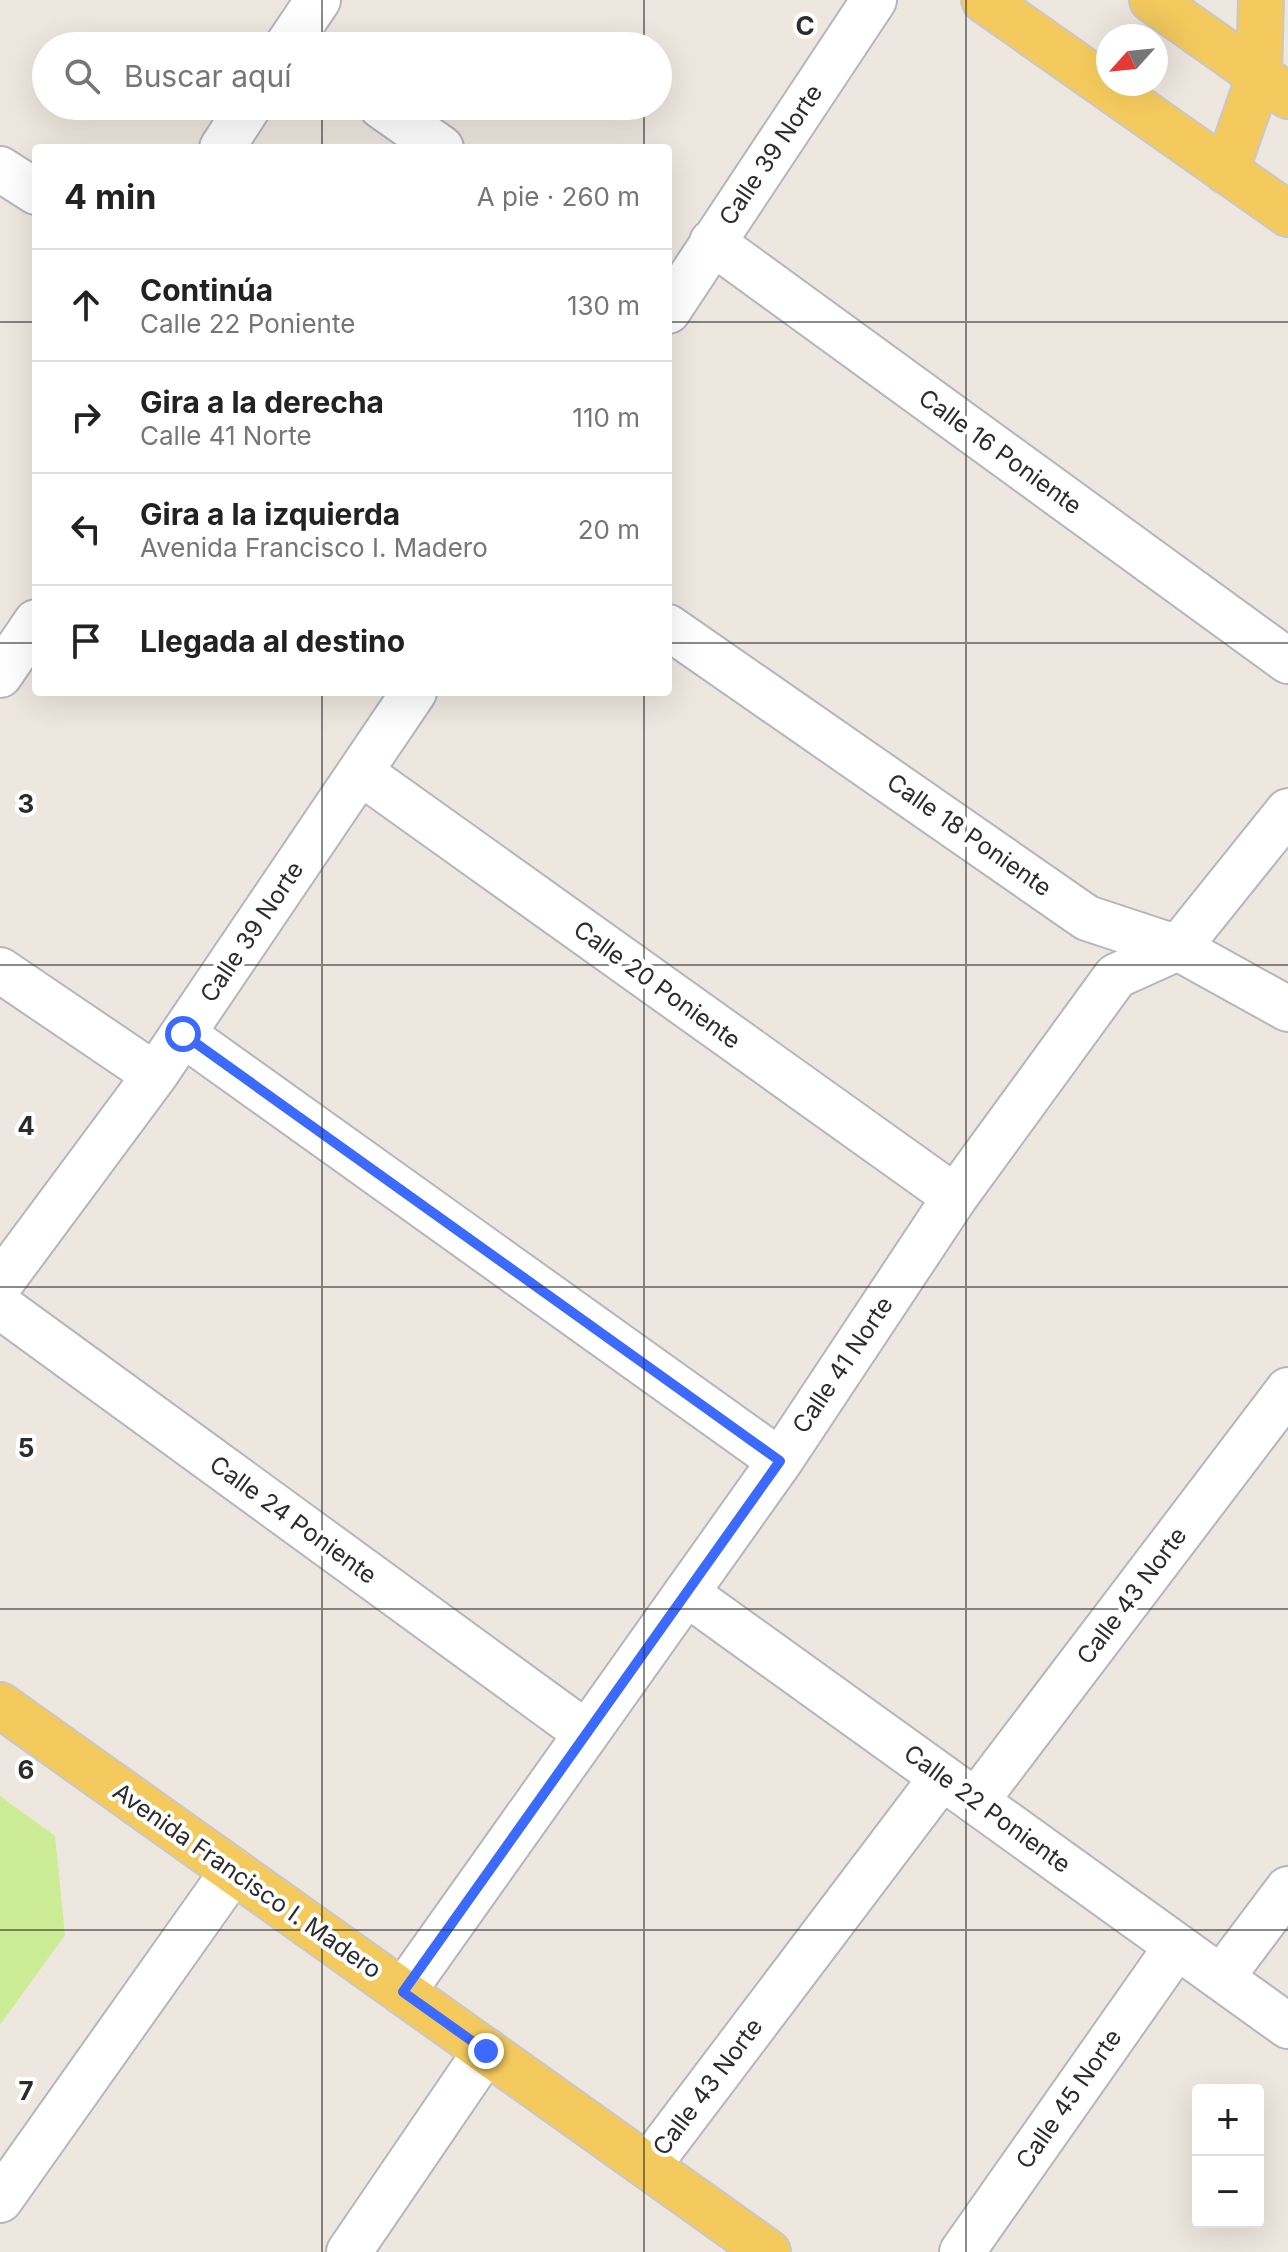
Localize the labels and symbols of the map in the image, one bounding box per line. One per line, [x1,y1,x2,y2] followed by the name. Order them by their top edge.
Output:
[795,10,815,41] text: C
[1096,24,1168,96] north arrow
[713,79,828,231] street label: Calle 39 Norte
[913,383,1087,520] street label: Calle 16 Poniente
[881,767,1057,902] street label: Calle 18 Poniente
[18,788,34,819] text: 3
[194,856,309,1008] street label: Calle 39 Norte
[568,914,746,1055] street label: Calle 20 Poniente
[165,1016,201,1052] route start
[17,1110,35,1141] text: 4
[786,1291,899,1438] street label: Calle 41 Norte
[18,1432,34,1463] text: 5
[204,1449,382,1590] street label: Calle 24 Poniente
[1071,1522,1193,1670] street label: Calle 43 Norte
[898,1738,1076,1879] street label: Calle 22 Poniente
[18,1754,34,1785] text: 6
[107,1777,387,1985] street label: Avenida Francisco I. Madero
[647,2013,769,2161] street label: Calle 43 Norte
[1010,2023,1127,2174] street label: Calle 45 Norte
[468,2033,504,2069] route end
[18,2075,34,2106] text: 7

